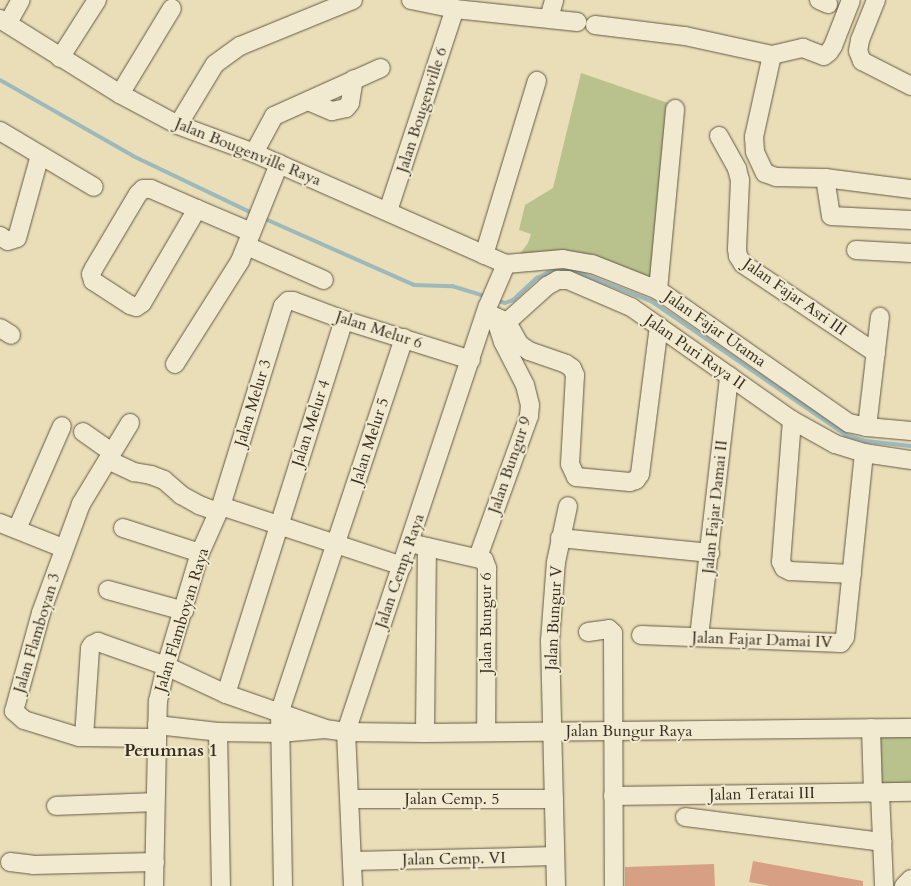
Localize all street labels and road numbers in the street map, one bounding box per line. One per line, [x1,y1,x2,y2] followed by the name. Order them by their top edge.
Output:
[393,45,451,175] street label: Jalan Bougenville 6
[172,114,324,190] street label: Jalan Bougenville Raya
[740,254,850,340] street label: Jalan Fajar Asri III
[660,287,770,371] street label: Jalan Fajar Utama
[333,307,425,353] street label: Jalan Melur 6
[641,310,749,394] street label: Jalan Puri Raya II
[231,357,275,449] street label: Jalan Melur 3
[288,377,334,469] street label: Jalan Melur 4
[347,395,393,487] street label: Jalan Melur 5
[484,414,536,516] street label: Jalan Bungur 9
[698,439,732,575] street label: Jalan Fajar Damai II
[371,511,429,631] street label: Jalan Cemp. Raya
[151,546,213,694] street label: Jalan Flamboyan Raya
[542,565,566,671] street label: Jalan Bungur V
[10,571,64,695] street label: Jalan Flamboyan 3
[476,572,496,674] street label: Jalan Bungur 6
[691,628,833,652] street label: Jalan Fajar Damai IV
[566,721,692,741] street label: Jalan Bungur Raya
[709,783,815,805] street label: Jalan Teratai III
[405,789,499,809] street label: Jalan Cemp. 5
[402,848,506,870] street label: Jalan Cemp. VI

